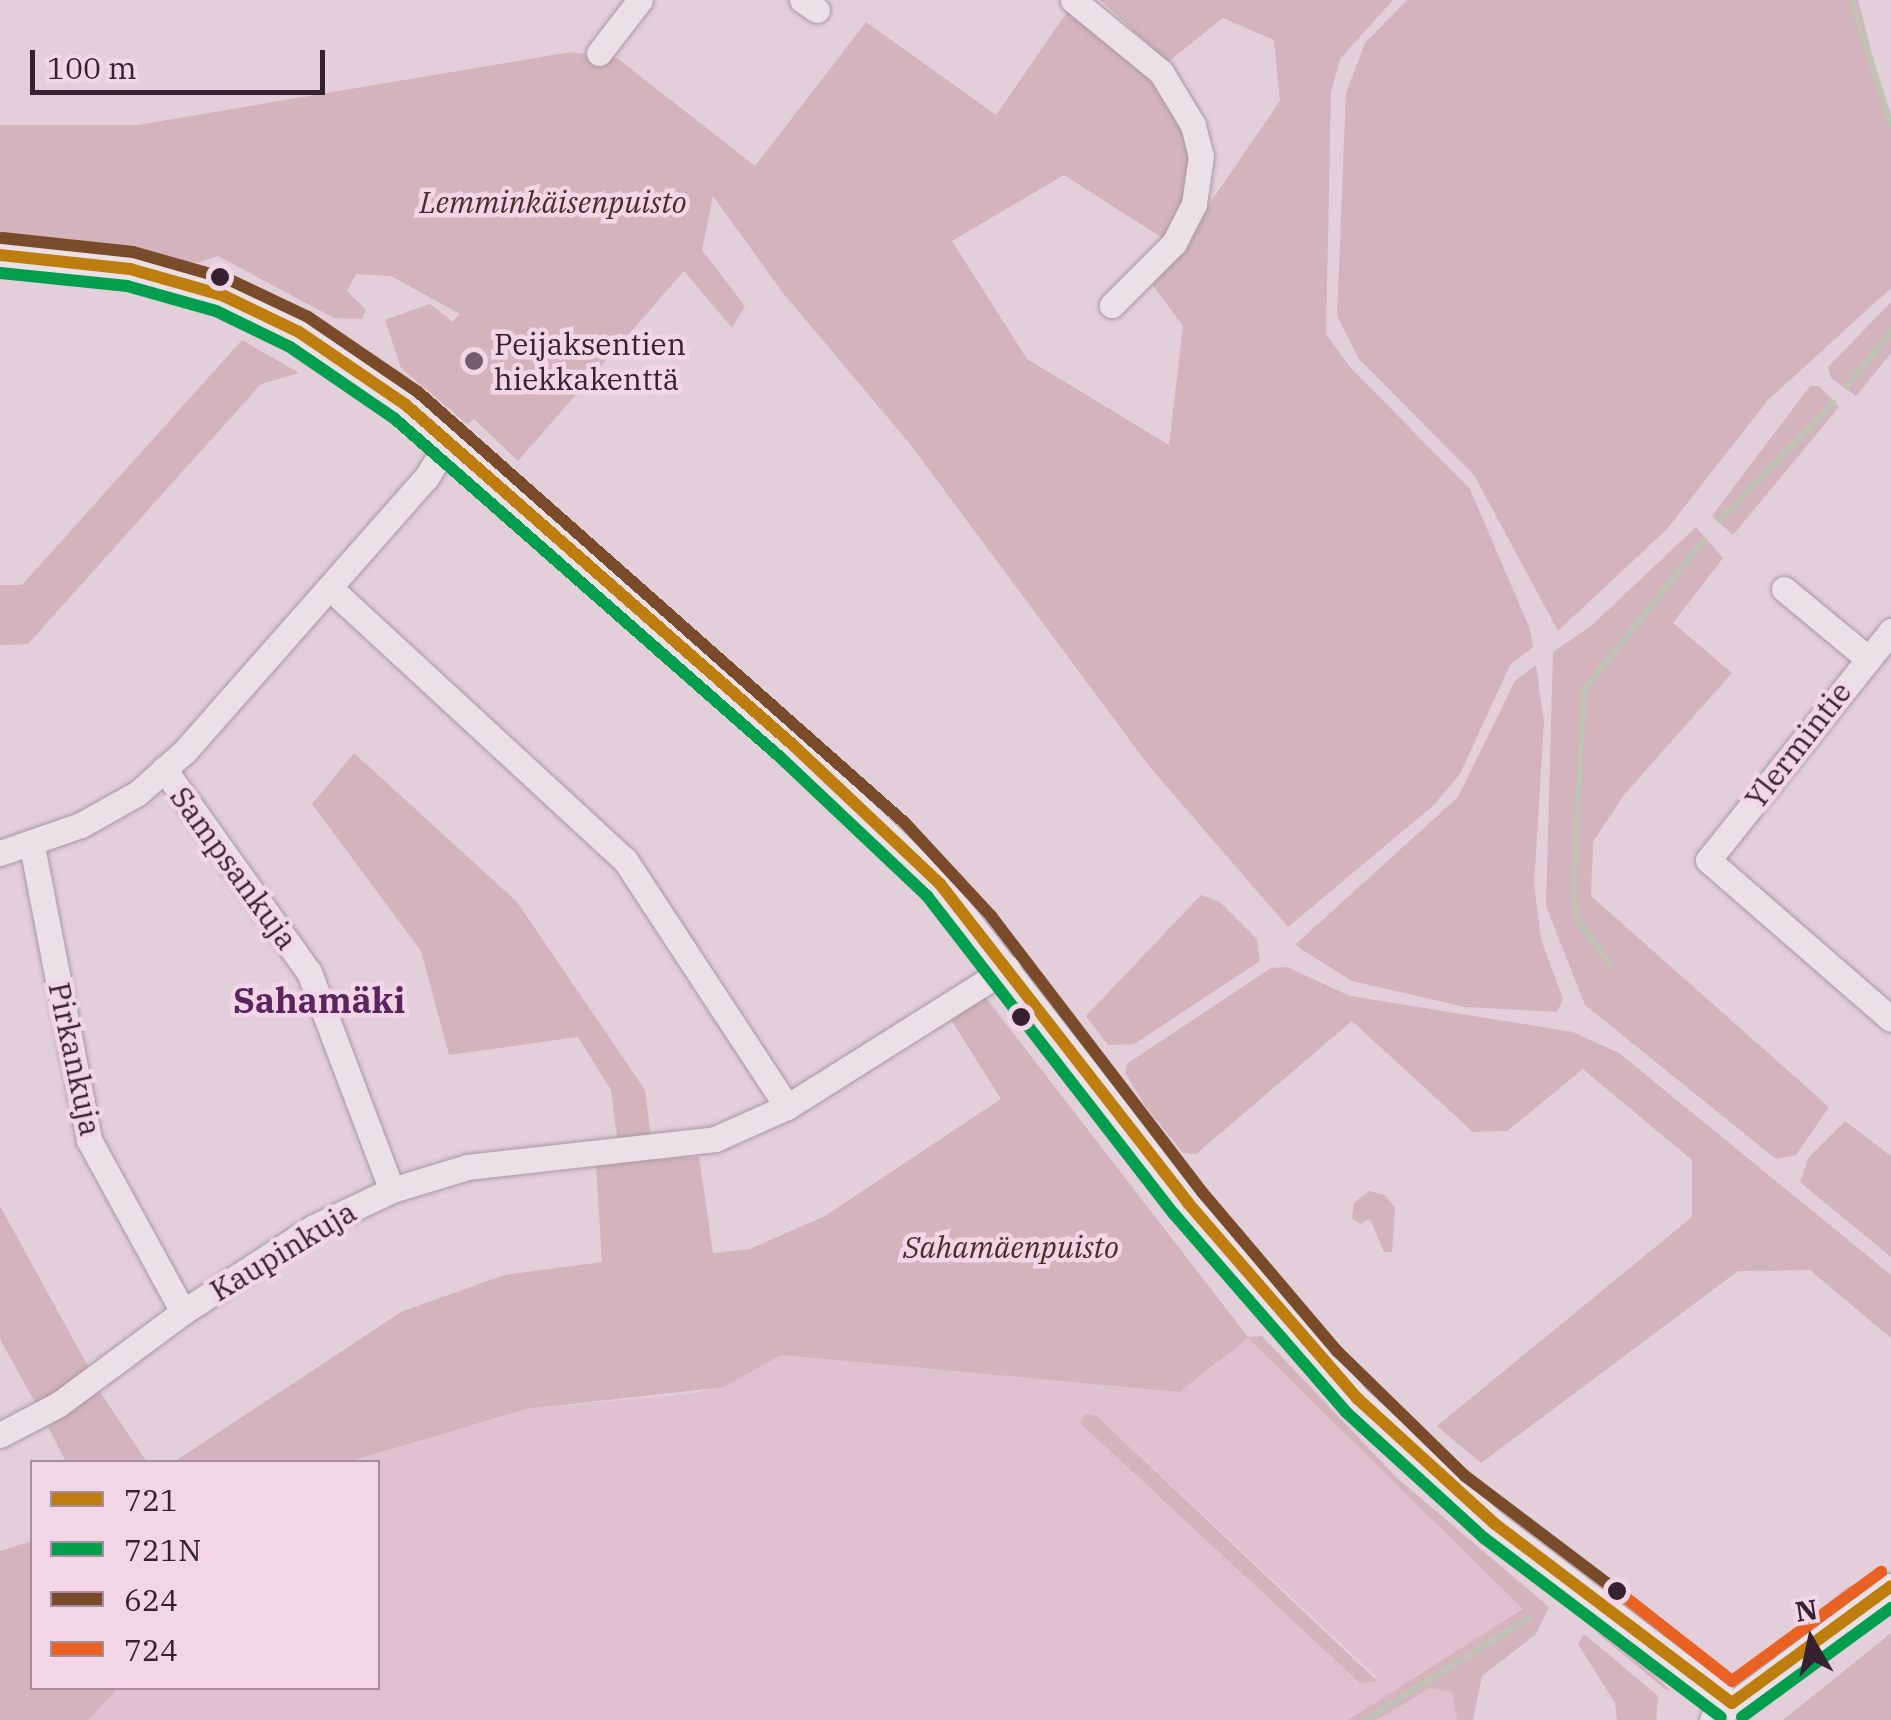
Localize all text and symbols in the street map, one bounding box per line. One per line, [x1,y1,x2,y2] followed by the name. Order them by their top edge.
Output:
[35,30,330,92] scale bar
[47,48,137,87] text: 100 m
[419,184,687,220] park label: Lemminkäisenpuisto
[210,267,230,287] unlabelled marker
[494,326,686,396] place label: Peijaksentien hiekkakenttä
[463,350,485,372] marker: Peijaksentien hiekkakenttä
[1737,675,1859,815] street label: Ylermintie
[163,780,305,956] street label: Sampsankuja
[41,979,109,1139] street label: Pirkankuja
[233,979,405,1021] district label: Sahamäki
[1011,1007,1031,1027] unlabelled marker
[204,1193,362,1309] street label: Kaupinkuja
[903,1229,1119,1265] park label: Sahamäenpuisto
[30,1460,380,1690] legend
[124,1480,178,1519] text: 721
[124,1530,201,1569] text: 721N
[124,1580,178,1619] text: 624
[1607,1581,1627,1601] unlabelled marker
[1761,1590,1861,1690] north arrow
[1792,1590,1820,1630] text: N
[124,1630,178,1669] text: 724

